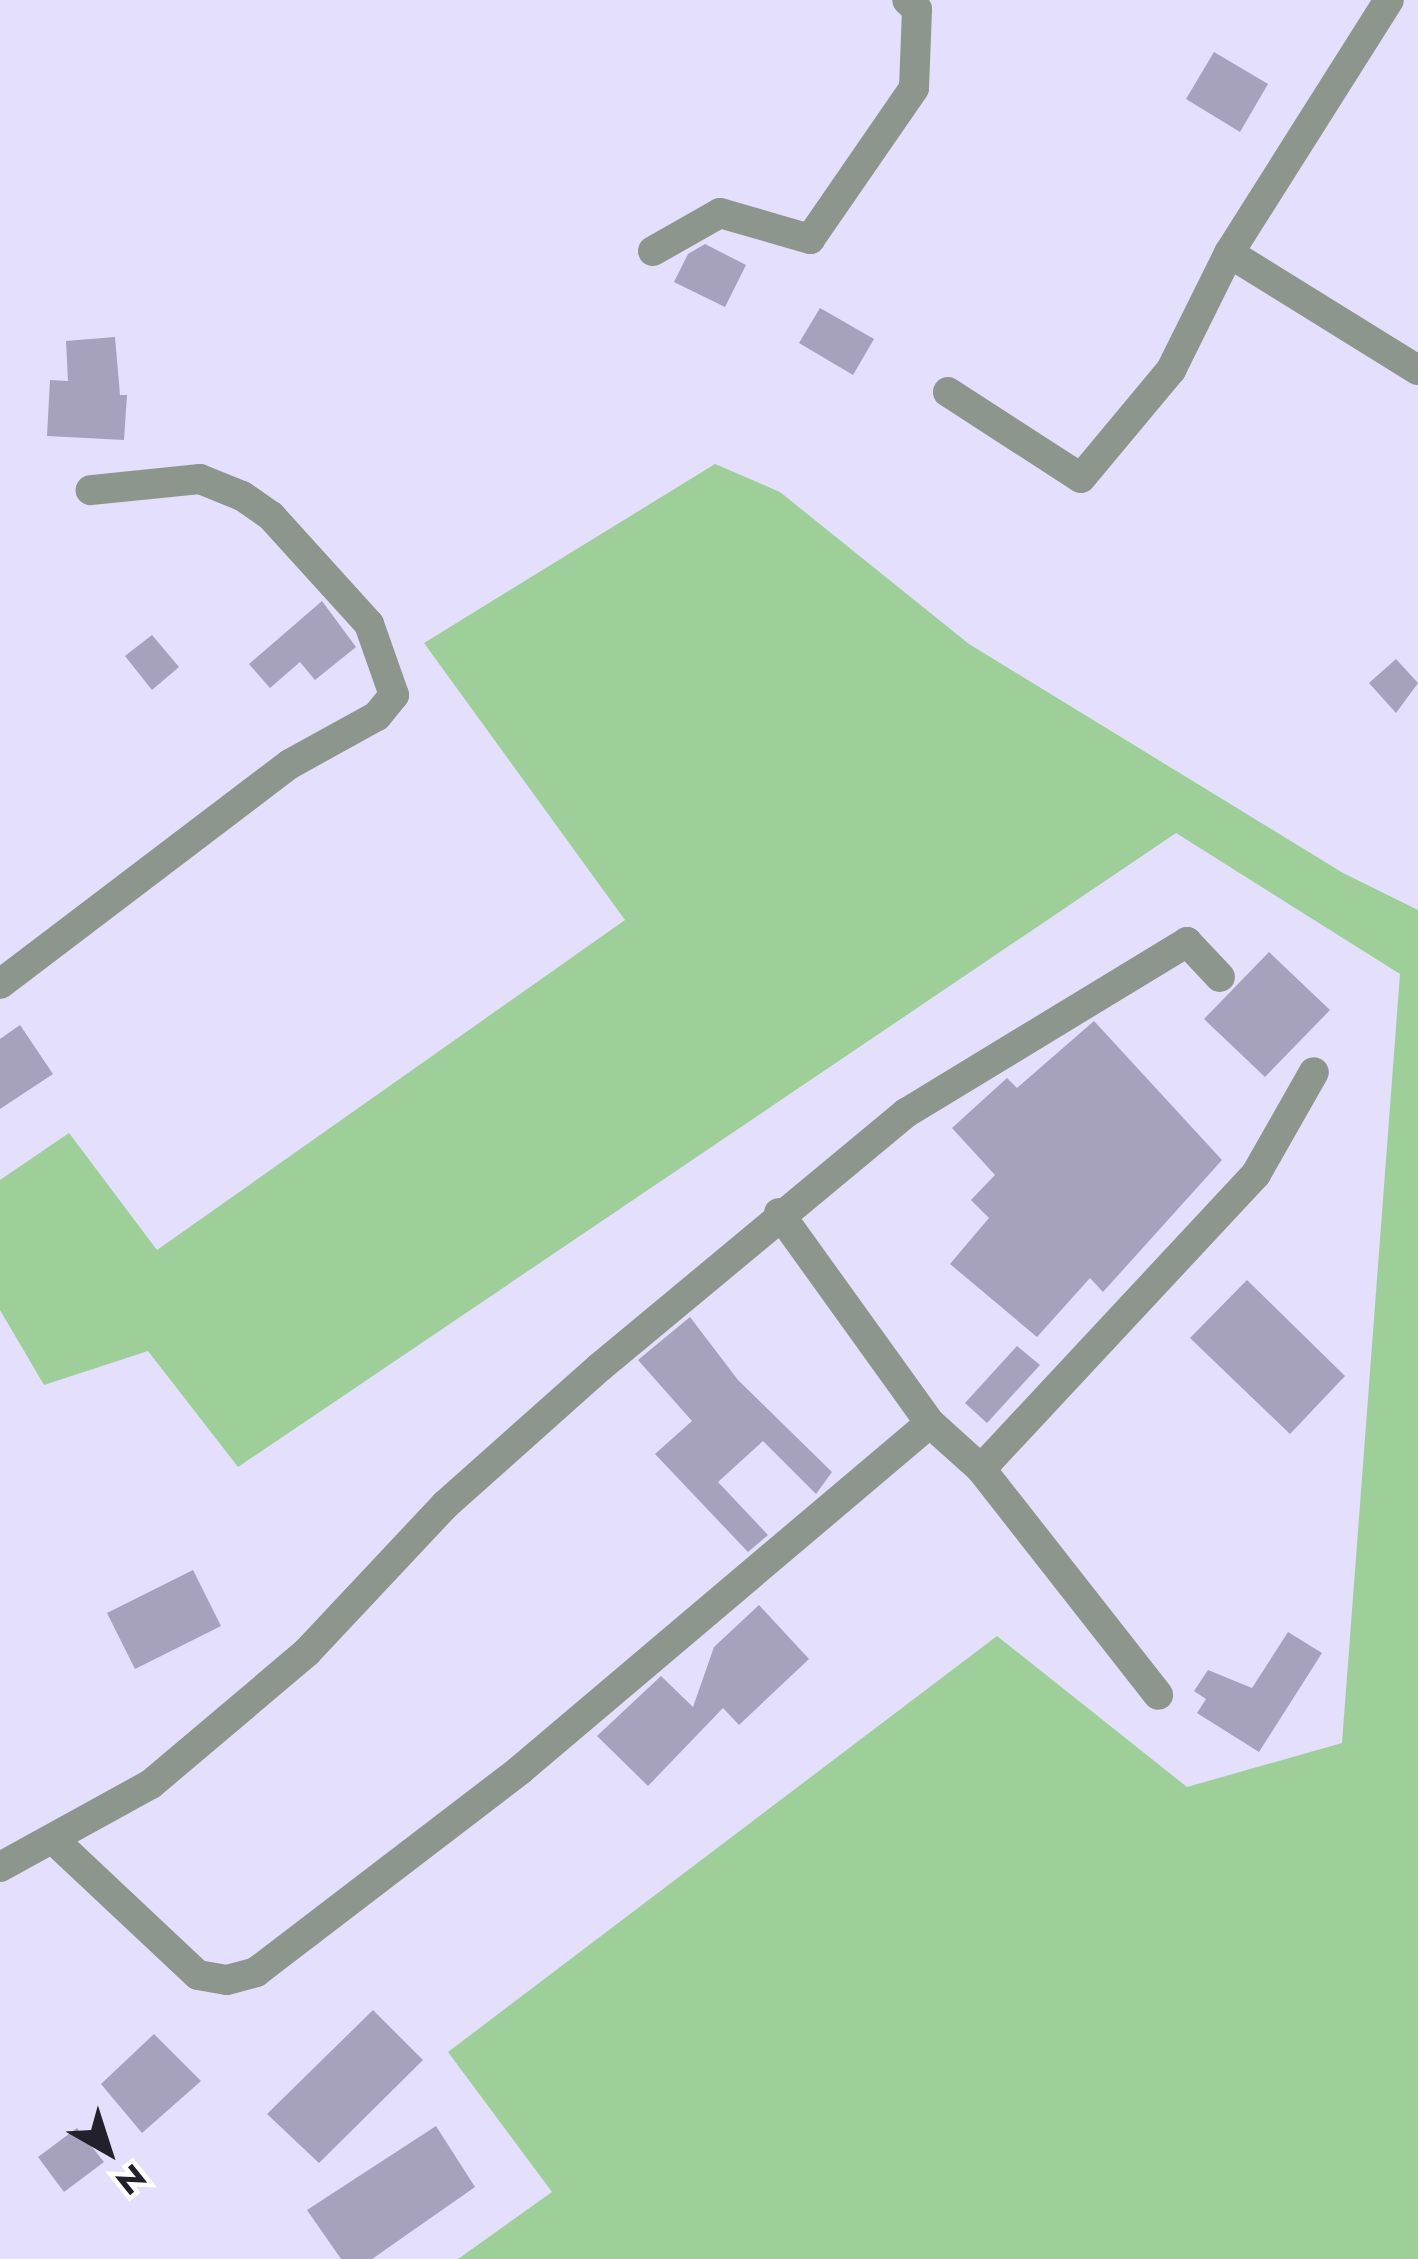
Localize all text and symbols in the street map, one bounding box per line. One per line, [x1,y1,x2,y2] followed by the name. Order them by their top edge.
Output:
[48,2091,168,2211] north arrow
[106,2153,156,2206] text: N

